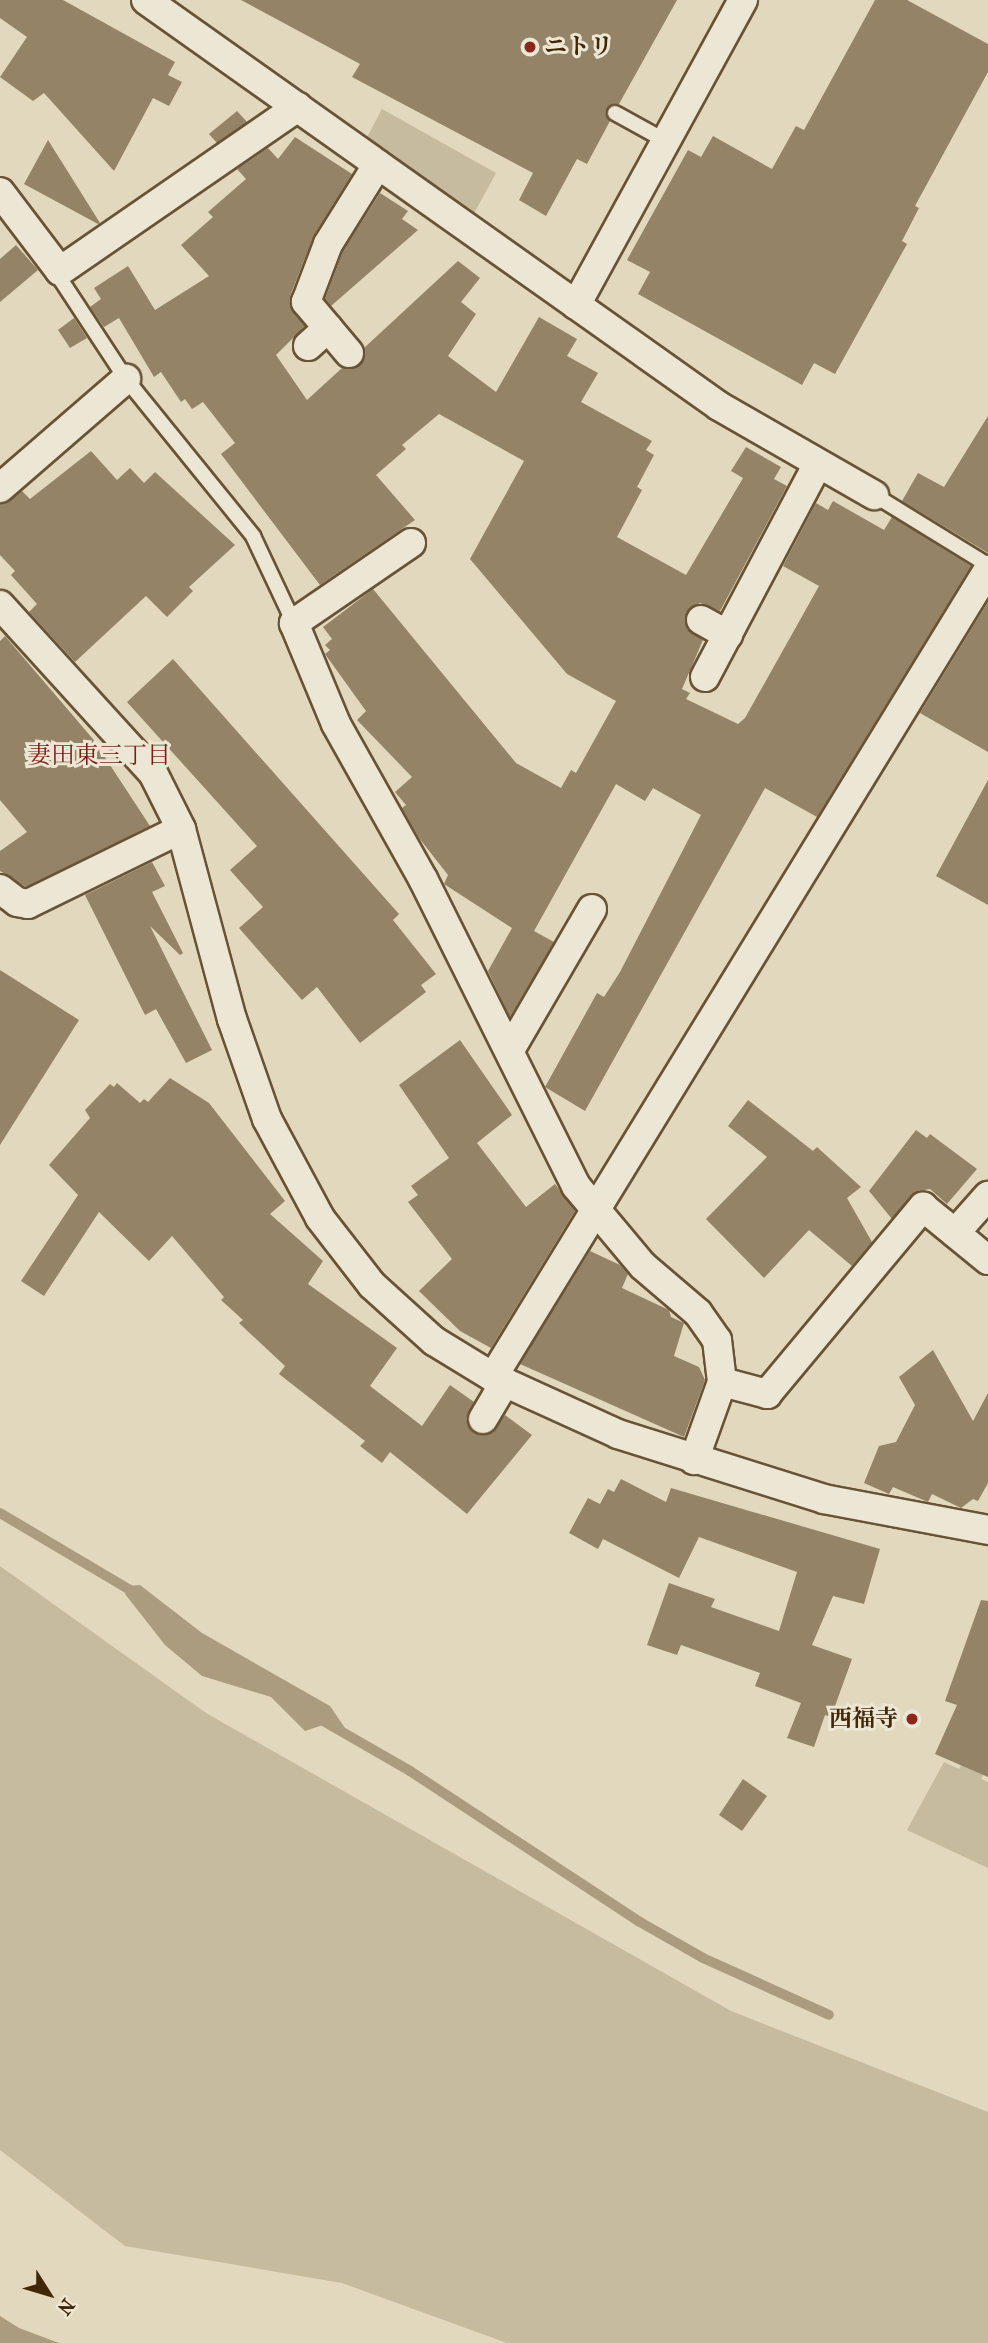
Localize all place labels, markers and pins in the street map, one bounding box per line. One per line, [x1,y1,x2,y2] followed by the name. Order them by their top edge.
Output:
[544,33,613,61] place label: ニトリ
[522,39,538,55] marker: ニトリ
[829,1705,898,1733] place label: 西福寺
[904,1711,920,1727] marker: 西福寺

